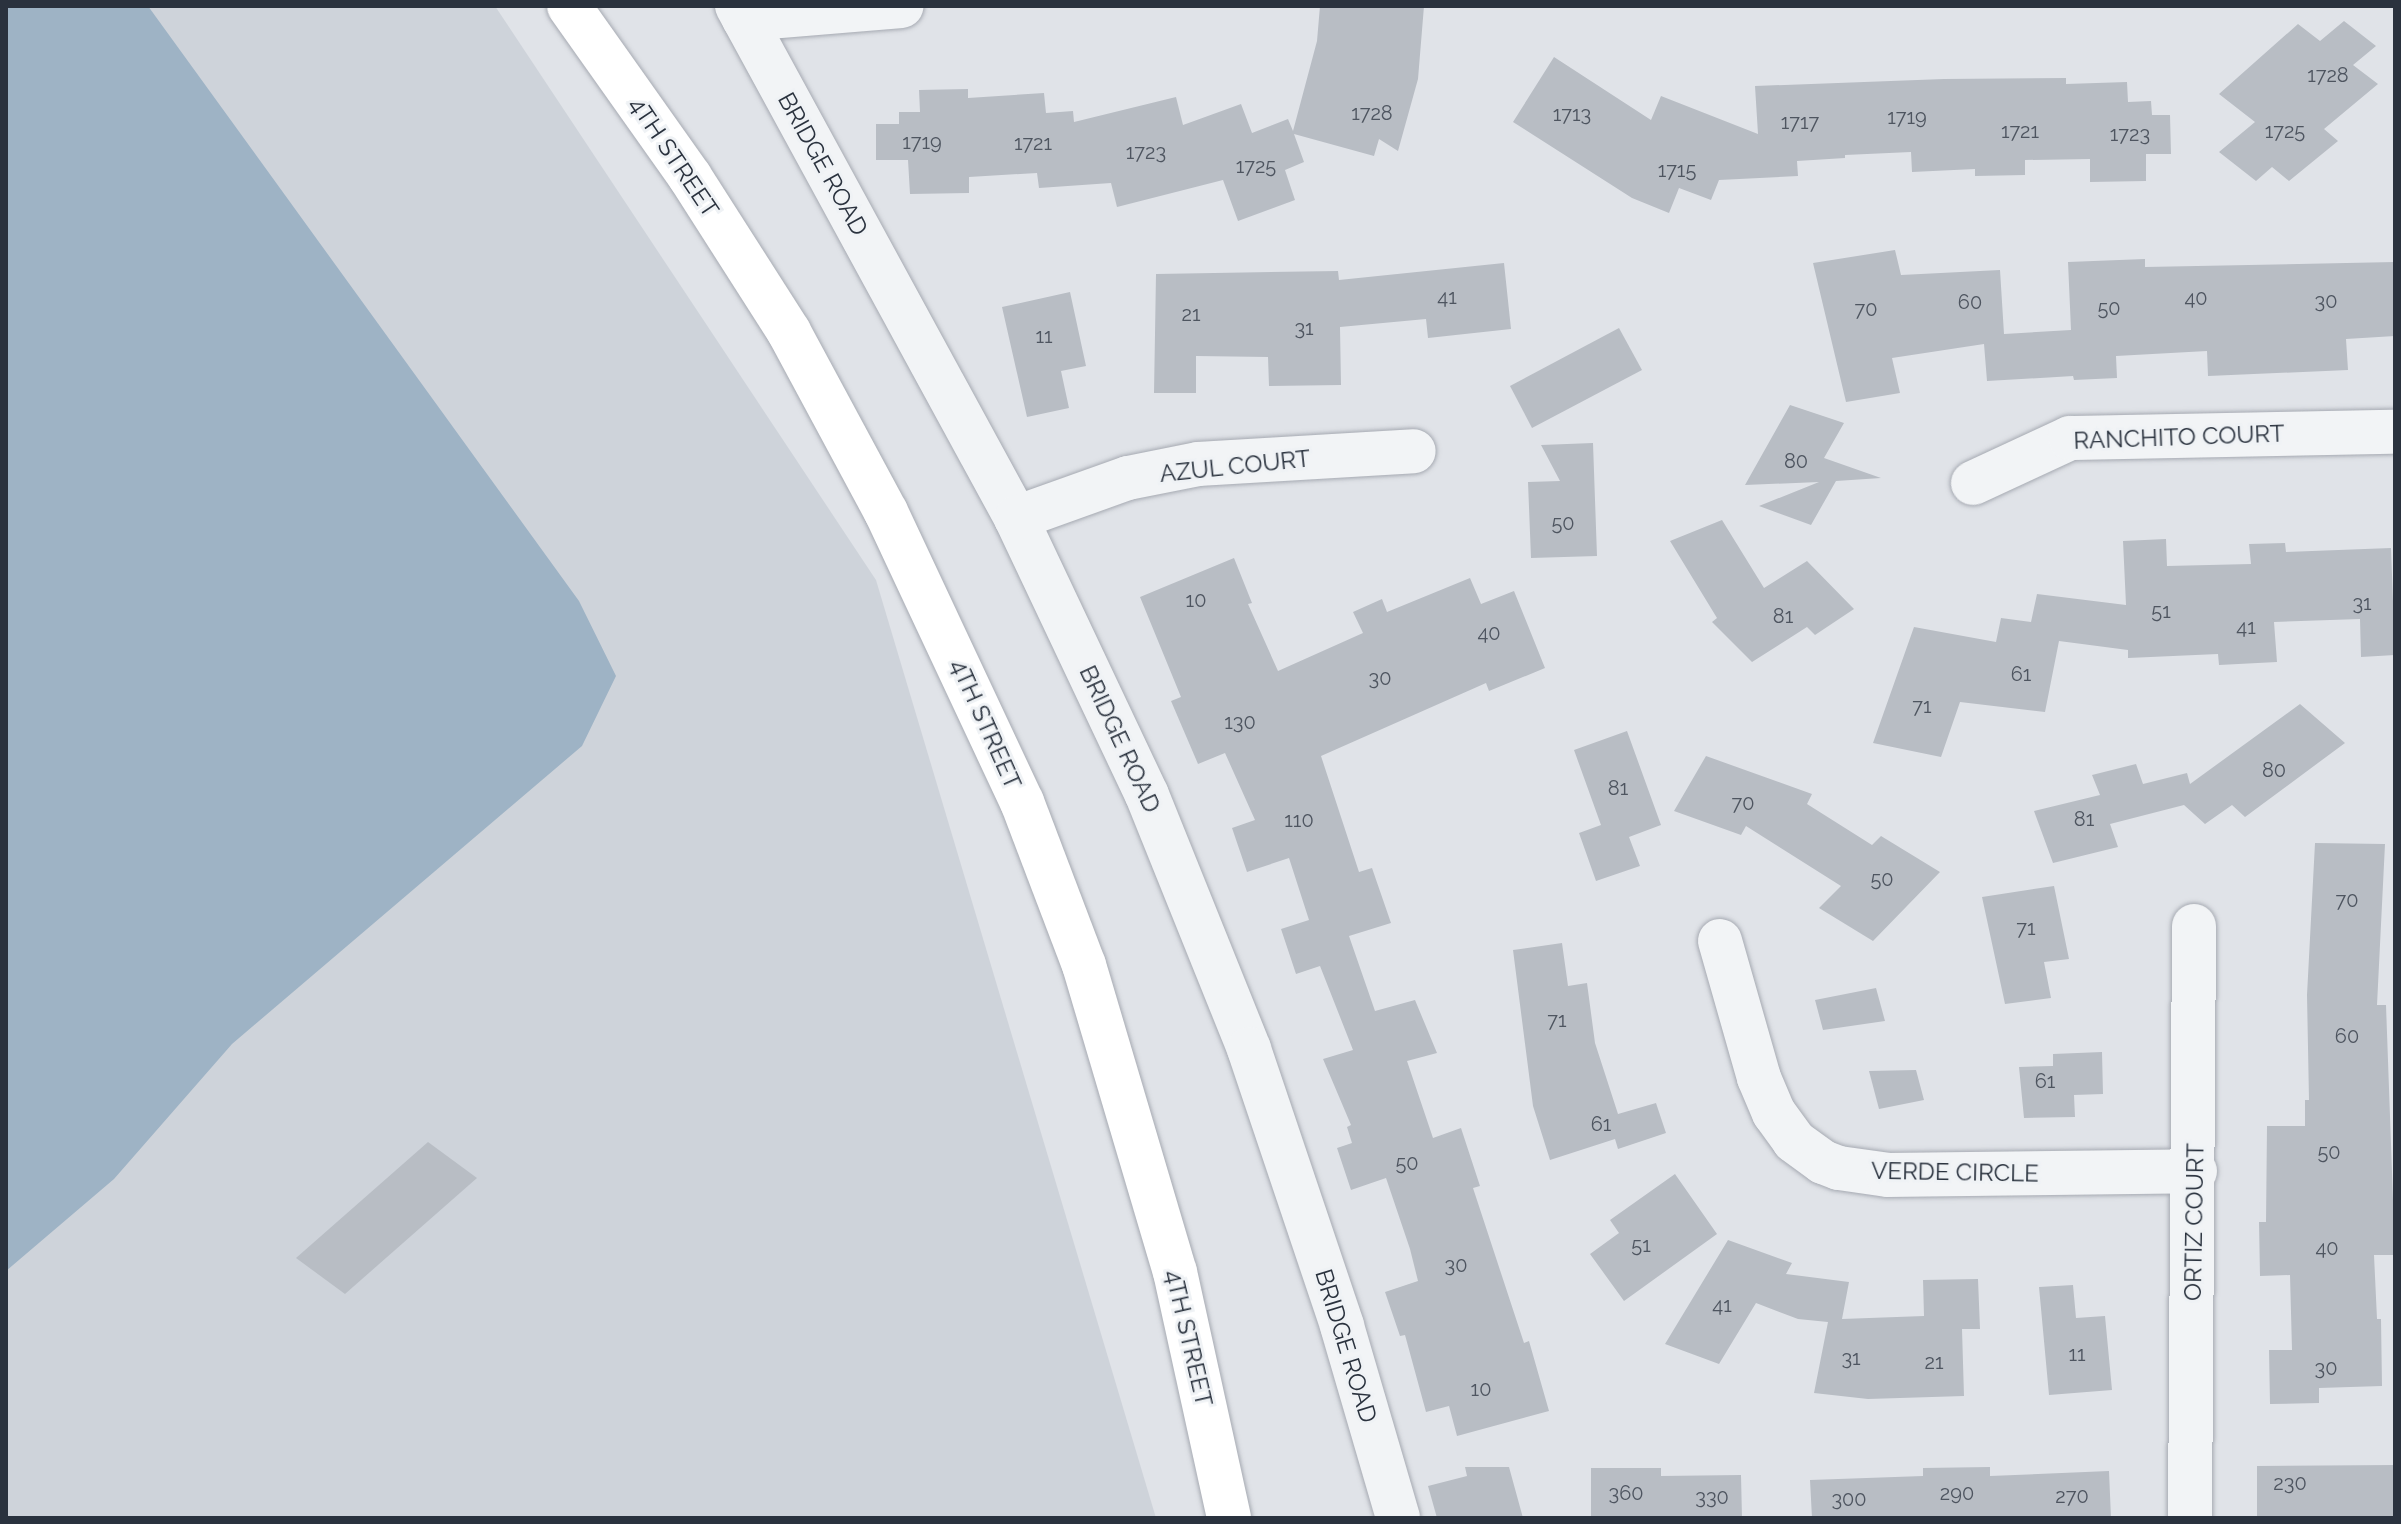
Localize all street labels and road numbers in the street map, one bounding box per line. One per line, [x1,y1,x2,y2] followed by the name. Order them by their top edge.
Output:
[772,87,874,241] street label: BRIDGE ROAD
[623,91,725,223] street label: 4TH STREET
[2073,419,2285,455] street label: RANCHITO COURT
[1158,444,1312,488] street label: AZUL COURT
[945,655,1027,793] street label: 4TH STREET
[1073,661,1167,817] street label: BRIDGE ROAD
[2178,1143,2210,1301] street label: ORTIZ COURT
[1871,1156,2039,1188] street label: VERDE CIRCLE
[1309,1266,1383,1426] street label: BRIDGE ROAD
[1159,1267,1219,1409] street label: 4TH STREET

